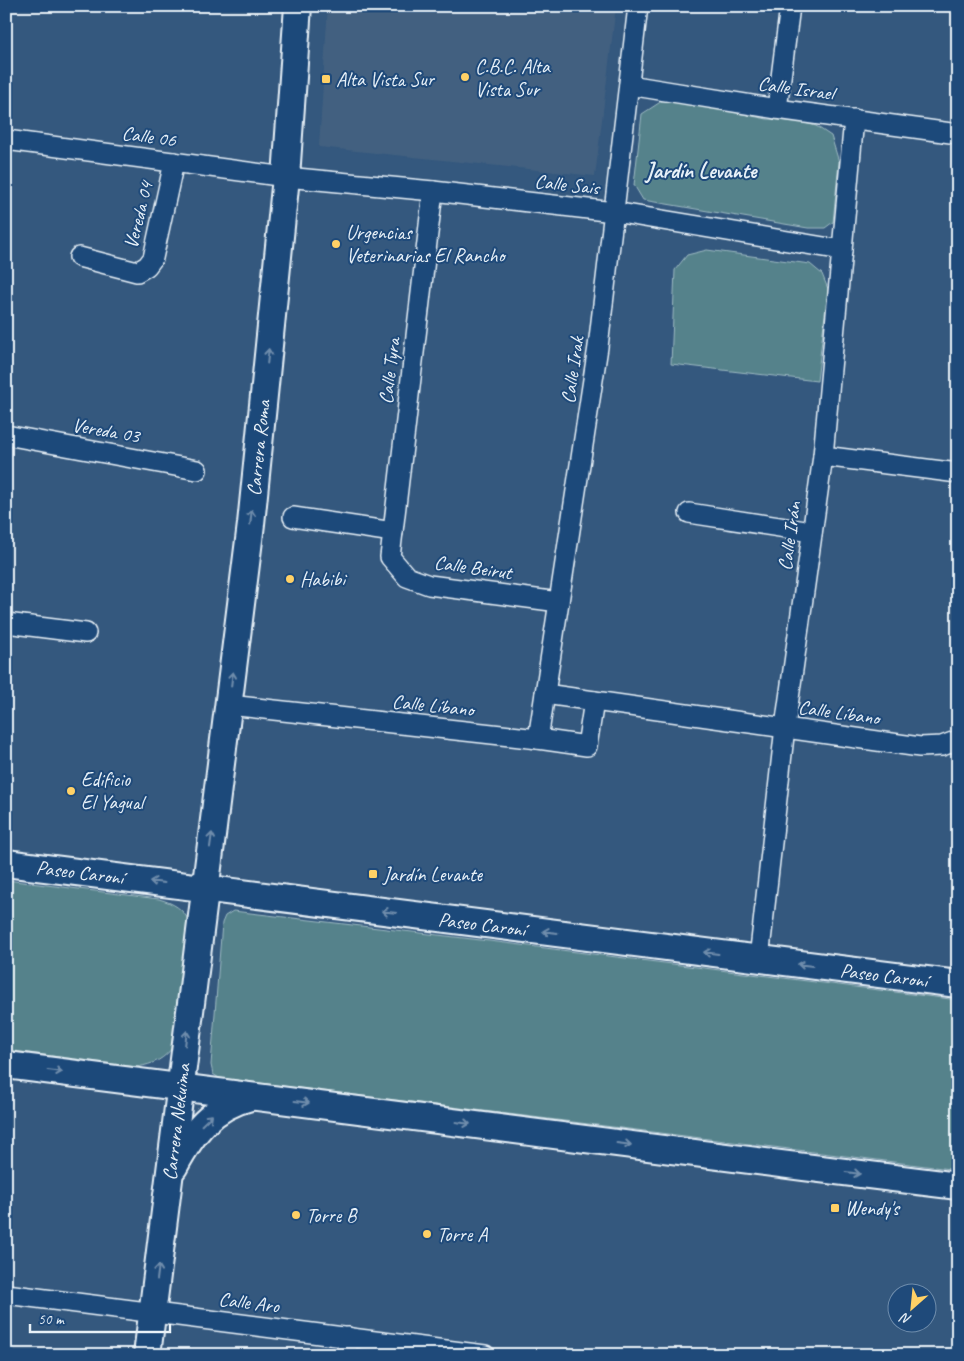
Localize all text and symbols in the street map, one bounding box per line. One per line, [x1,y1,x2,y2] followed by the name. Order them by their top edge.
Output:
[475,54,551,102] place label: C.B.C. Alta Vista Sur
[336,67,436,92] place label: Alta Vista Sur
[459,71,471,83] marker: C.B.C. Alta Vista Sur
[756,71,839,107] street label: Calle Israel
[320,73,332,85] marker: Alta Vista Sur
[120,120,179,153] street label: Calle 06
[644,157,758,185] district label: Jardín Levante
[533,169,603,201] street label: Calle Sais
[118,177,159,251] street label: Vereda 04
[346,220,506,268] place label: Urgencias Veterinarias El Rancho
[330,238,342,250] marker: Urgencias Veterinarias El Rancho
[555,333,590,405] street label: Calle Irak
[373,335,406,405] street label: Calle Tyra
[263,348,273,364] one-way arrow
[241,397,276,497] street label: Carrera Roma
[70,412,144,449] street label: Vereda 03
[772,499,807,572] street label: Calle Irán
[246,510,256,526] one-way arrow
[433,550,516,586] street label: Calle Beirut
[300,567,347,592] place label: Habibi
[284,573,296,585] marker: Habibi
[227,671,237,687] one-way arrow
[391,689,477,722] street label: Calle Líbano
[797,694,883,731] street label: Calle Líbano
[81,767,147,815] place label: Edificio El Yagual
[65,785,77,797] marker: Edificio El Yagual
[206,832,216,848] one-way arrow
[35,855,129,891] street label: Paseo Caroní
[382,862,484,887] place label: Jardín Levante
[367,868,379,880] marker: Jardín Levante
[149,877,165,887] one-way arrow
[381,907,397,917] one-way arrow
[437,907,531,943] street label: Paseo Caroní
[542,927,558,937] one-way arrow
[703,948,719,958] one-way arrow
[839,958,933,994] street label: Paseo Caroní
[798,960,814,970] one-way arrow
[181,1031,191,1047] one-way arrow
[157,1061,196,1182] street label: Carrera Nekuima
[46,1066,62,1076] one-way arrow
[294,1098,310,1108] one-way arrow
[201,1114,214,1126] one-way arrow
[455,1118,471,1128] one-way arrow
[616,1139,632,1149] one-way arrow
[844,1168,860,1178] one-way arrow
[845,1196,901,1221] place label: Wendy's
[829,1202,841,1214] marker: Wendy's
[306,1203,358,1228] place label: Torre B
[290,1209,302,1221] marker: Torre B
[437,1222,488,1247] place label: Torre A
[421,1228,433,1240] marker: Torre A
[153,1264,163,1280] one-way arrow
[886,1284,936,1334] north arrow
[217,1286,281,1319] street label: Calle Aro
[30,1301,170,1333] scale bar
[897,1309,914,1329] text: N
[38,1310,65,1329] text: 50 m

